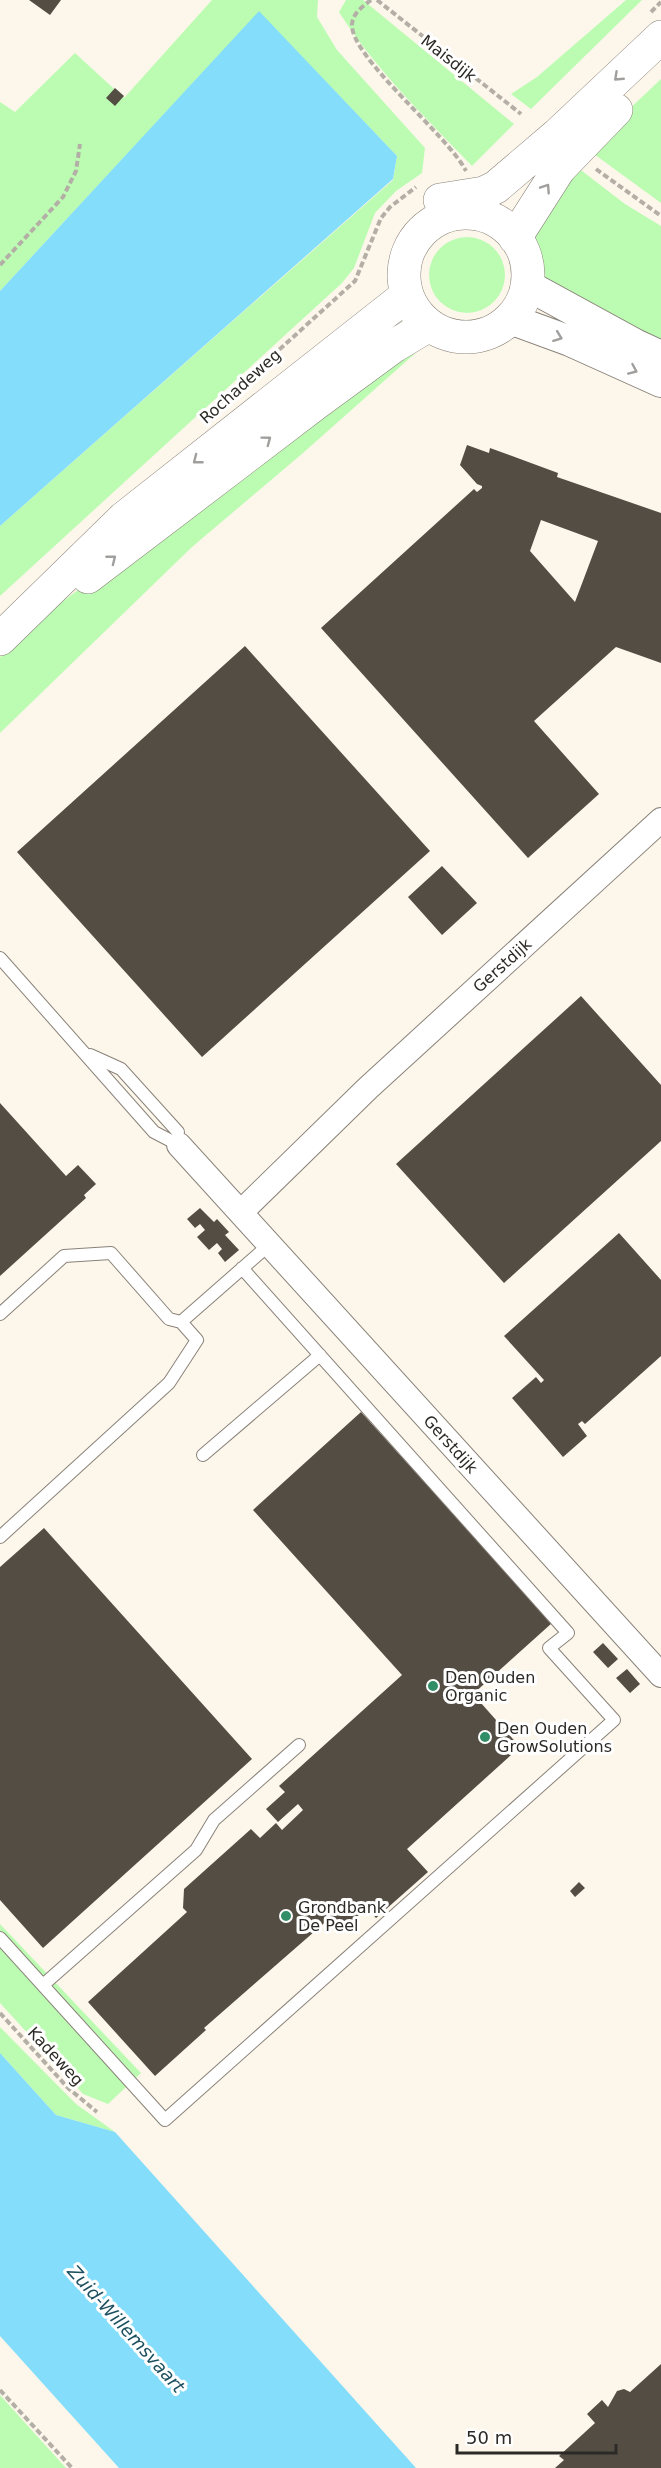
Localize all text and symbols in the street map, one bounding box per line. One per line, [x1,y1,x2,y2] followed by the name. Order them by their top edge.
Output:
[417,31,481,86] street label: Maisdijk
[615,70,625,81] one-way arrow
[538,183,549,194] one-way arrow
[552,330,563,342] one-way arrow
[196,345,285,428] street label: Rochadeweg
[627,362,638,374] one-way arrow
[260,437,271,448] one-way arrow
[193,452,204,463] one-way arrow
[105,555,116,566] one-way arrow
[469,934,536,996] street label: Gerstdijk
[420,1411,482,1478] street label: Gerstdijk
[445,1668,535,1705] place label: Den Ouden Organic
[426,1679,440,1693] marker: Den Ouden Organic
[497,1719,612,1756] place label: Den Ouden GrowSolutions
[478,1730,492,1744] marker: Den Ouden GrowSolutions
[298,1898,387,1935] place label: Grondbank De Peel
[279,1909,293,1923] marker: Grondbank De Peel
[24,2023,88,2090] street label: Kadeweg
[63,2260,190,2397] water label: Zuid-Willemsvaart
[457,2417,616,2455] scale bar
[466,2427,512,2448] text: 50 m

